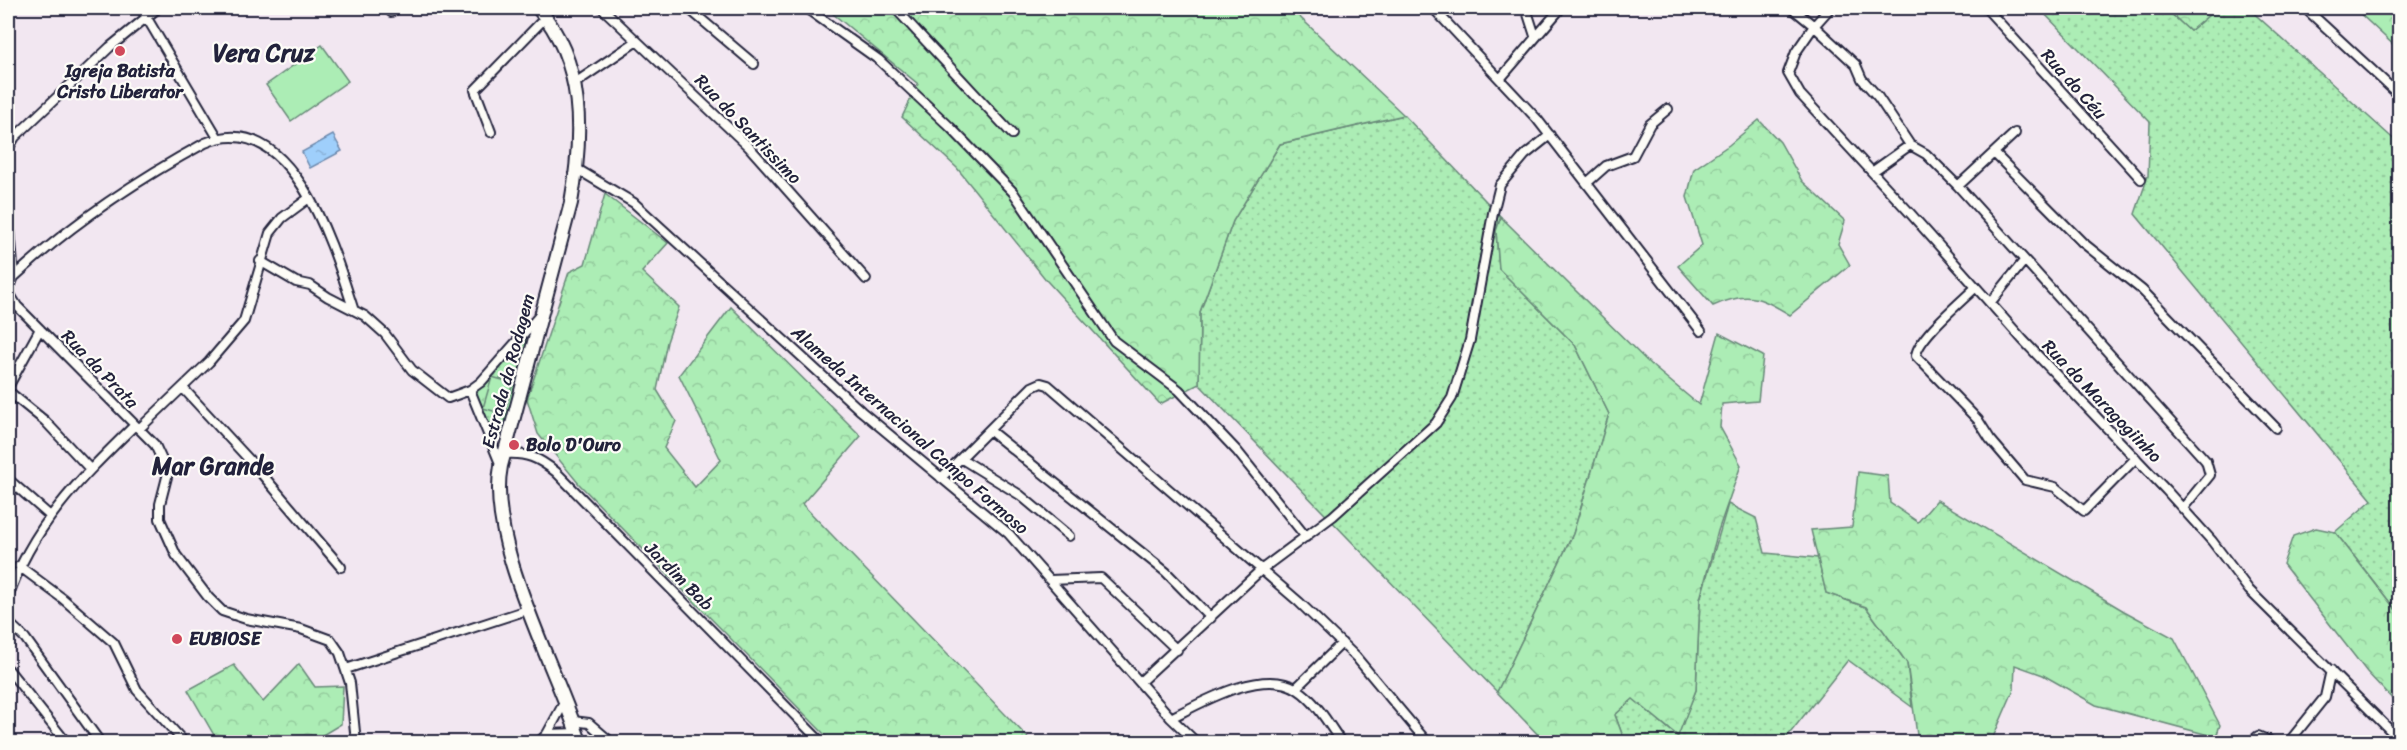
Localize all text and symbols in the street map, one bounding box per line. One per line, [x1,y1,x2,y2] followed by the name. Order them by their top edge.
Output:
[213,32,316,74] district label: Vera Cruz
[2033,41,2115,127] street label: Rua do Céu
[113,44,127,58] marker: Igreja Batista Cristo Liberator
[56,55,184,108] place label: Igreja Batista Cristo Liberator
[686,66,810,192] street label: Rua do Santissimo
[472,290,544,452] street label: Estrada da Rodagem
[783,317,1036,543] street label: Alameda Internacional Campo Formoso
[53,322,147,417] street label: Rua da Prata
[2034,331,2170,471] street label: Rua do Maragogiinho
[526,429,622,461] place label: Bolo D'Ouro
[507,438,521,452] marker: Bolo D'Ouro
[151,445,274,487] district label: Mar Grande
[636,533,722,619] street label: Jardim Bab
[189,623,263,655] place label: EUBIOSE
[170,632,184,646] marker: EUBIOSE

